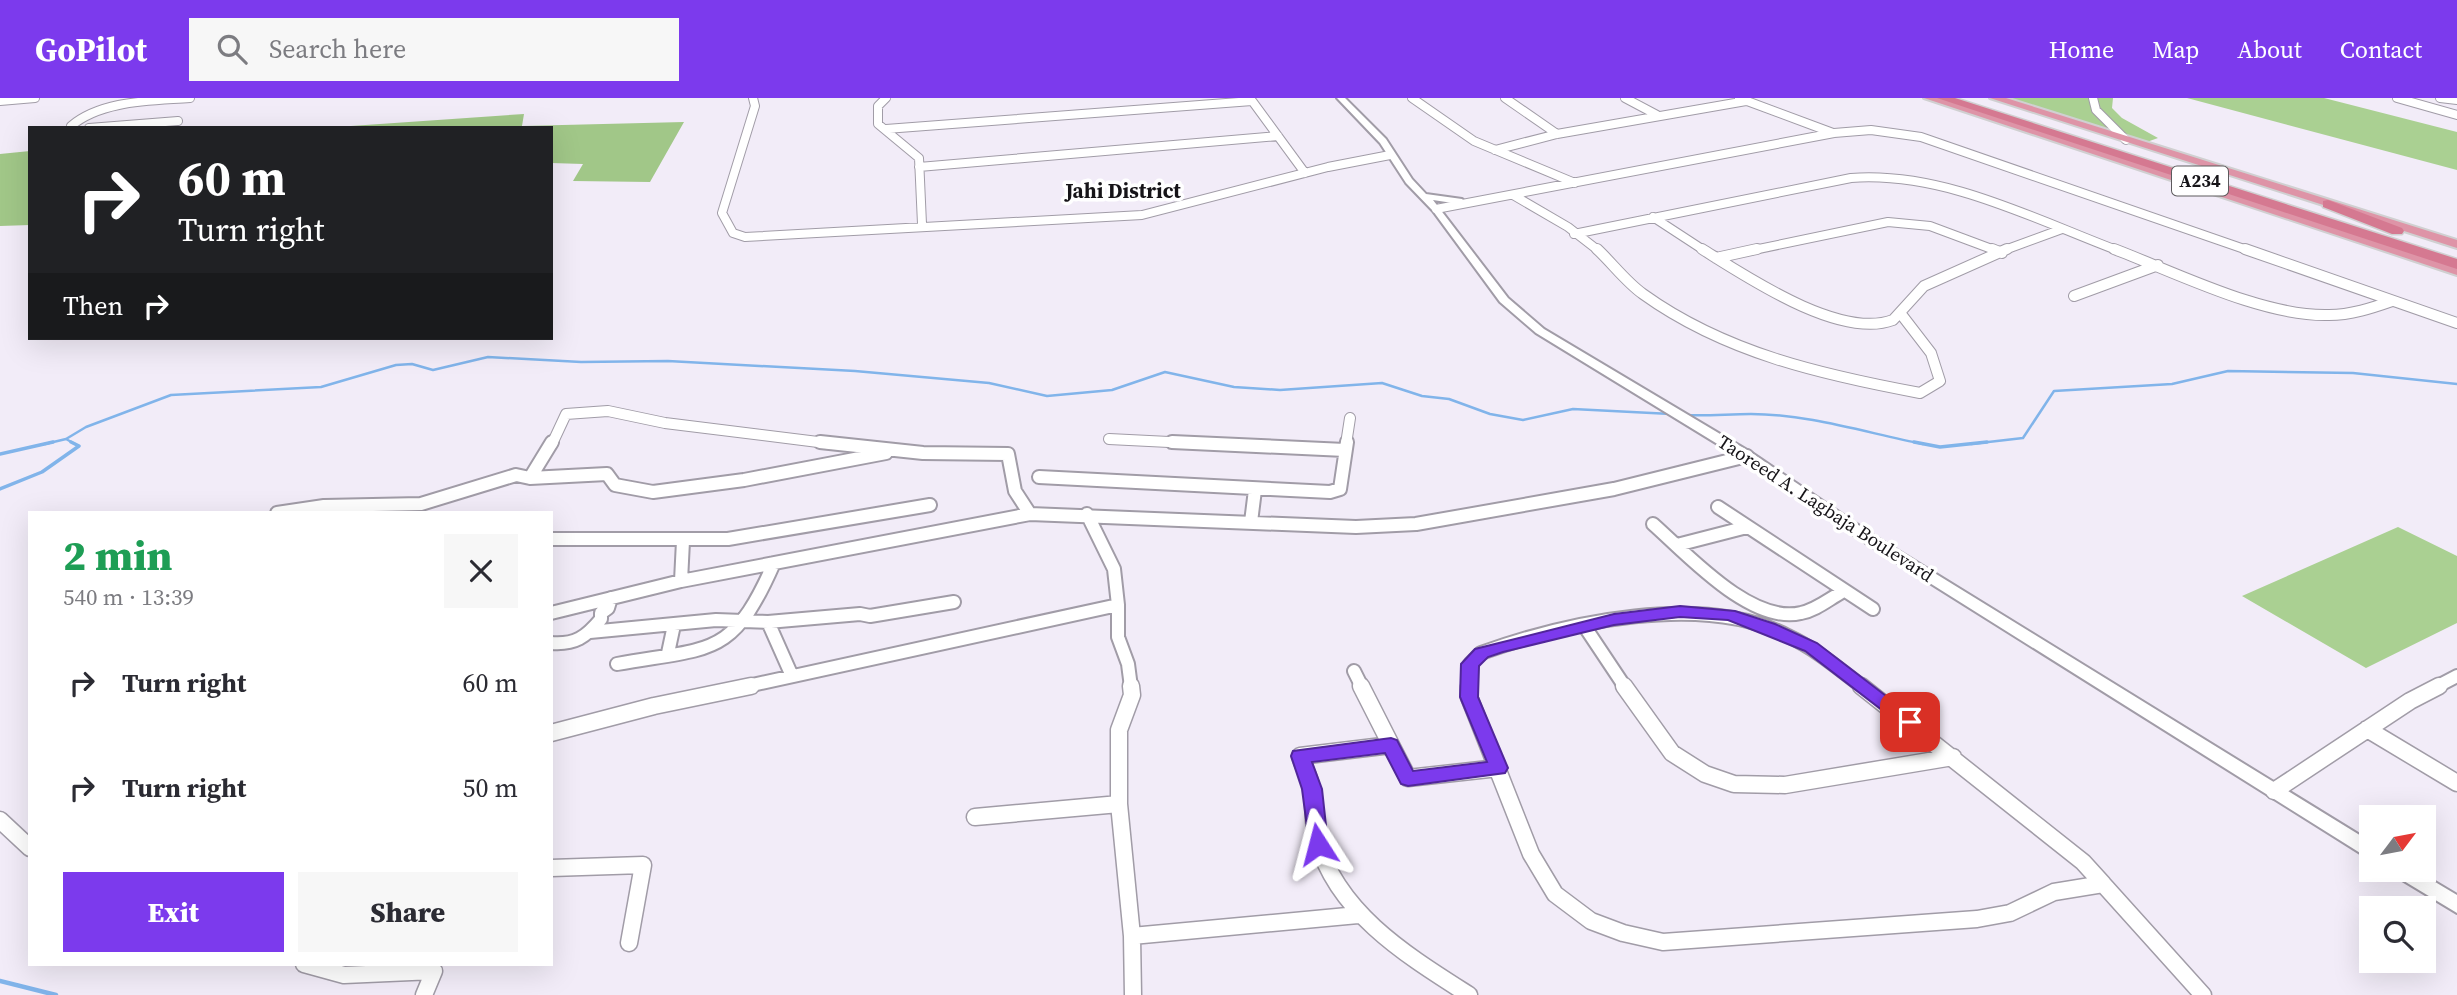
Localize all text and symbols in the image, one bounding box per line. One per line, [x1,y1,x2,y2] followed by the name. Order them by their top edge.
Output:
[189,18,679,81] search box
[35,27,147,72] text: GoPilot
[213,30,251,68] icon: search
[269,31,406,67] text: Search here
[2049,33,2114,66] text: Home
[2152,33,2199,66] text: Map
[2237,33,2302,66] text: About
[2340,33,2422,66] text: Contact
[178,144,286,211] text: 60 m
[63,154,154,245] icon: right
[2172,166,2228,196] road number: A234
[1063,176,1181,205] district label: Jahi District
[178,208,324,252] text: Turn right
[137,287,175,325] icon: right
[63,288,123,324] text: Then
[1713,428,1939,588] street label: Taoreed A. Lagbaja Boulevard
[63,526,173,584] text: 2 min
[444,534,518,608] button: close
[63,581,194,613] text: 540 m · 13:39
[63,664,101,702] icon: right
[122,665,246,701] text: Turn right
[463,665,518,701] text: 60 m
[1880,692,1940,752] pin
[1891,703,1929,741] icon: arrive
[63,769,101,807] icon: right
[122,770,246,806] text: Turn right
[463,770,518,806] text: 50 m
[2359,805,2436,882] north arrow
[2359,805,2436,973] map controls
[1281,807,1355,881] position arrow
[63,872,284,952] button: Exit
[298,872,518,952] button: Share
[2359,896,2436,973] button: search

